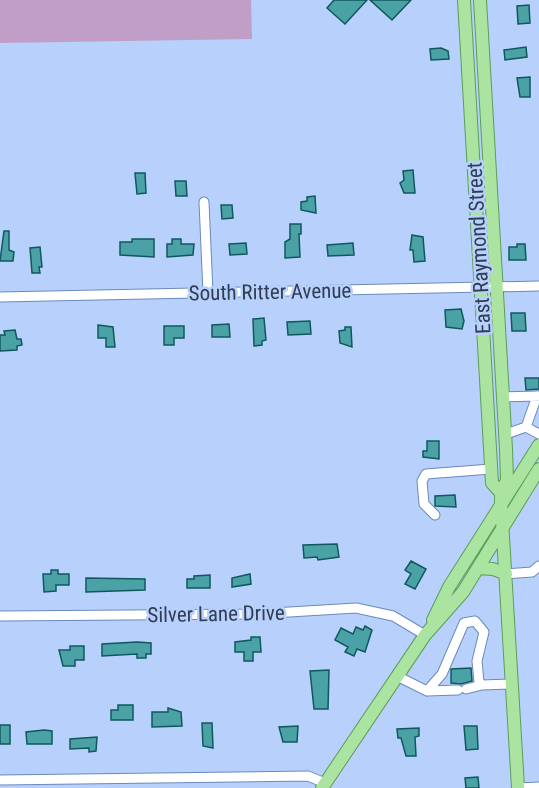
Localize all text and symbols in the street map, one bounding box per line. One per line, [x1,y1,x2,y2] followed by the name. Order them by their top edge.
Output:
[463,162,495,334] street label: East Raymond Street
[188,279,352,305] street label: South Ritter Avenue
[147,601,285,627] street label: Silver Lane Drive

